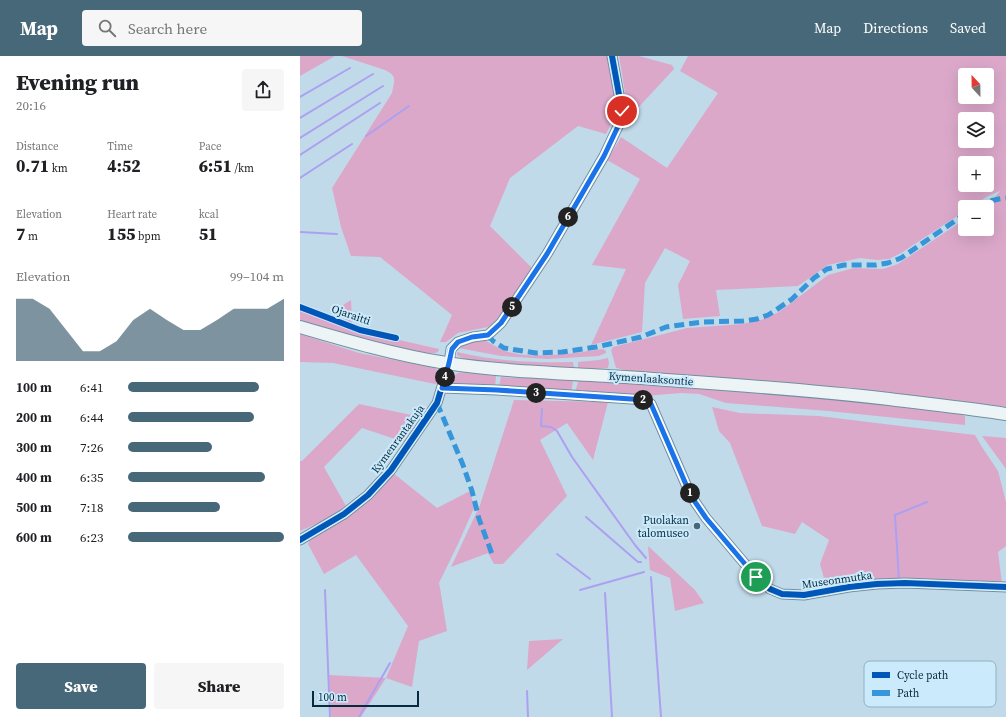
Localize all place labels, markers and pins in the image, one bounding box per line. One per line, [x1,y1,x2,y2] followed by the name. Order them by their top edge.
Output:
[605,94,639,128] pin
[558,207,578,227] pin: 6
[502,297,522,317] pin: 5
[435,367,455,387] pin: 4
[526,383,546,403] pin: 3
[633,390,653,410] pin: 2
[680,483,700,503] pin: 1
[638,513,689,541] place label: Puolakan talomuseo
[692,521,702,531] marker: Puolakan talomuseo
[739,560,773,594] pin

